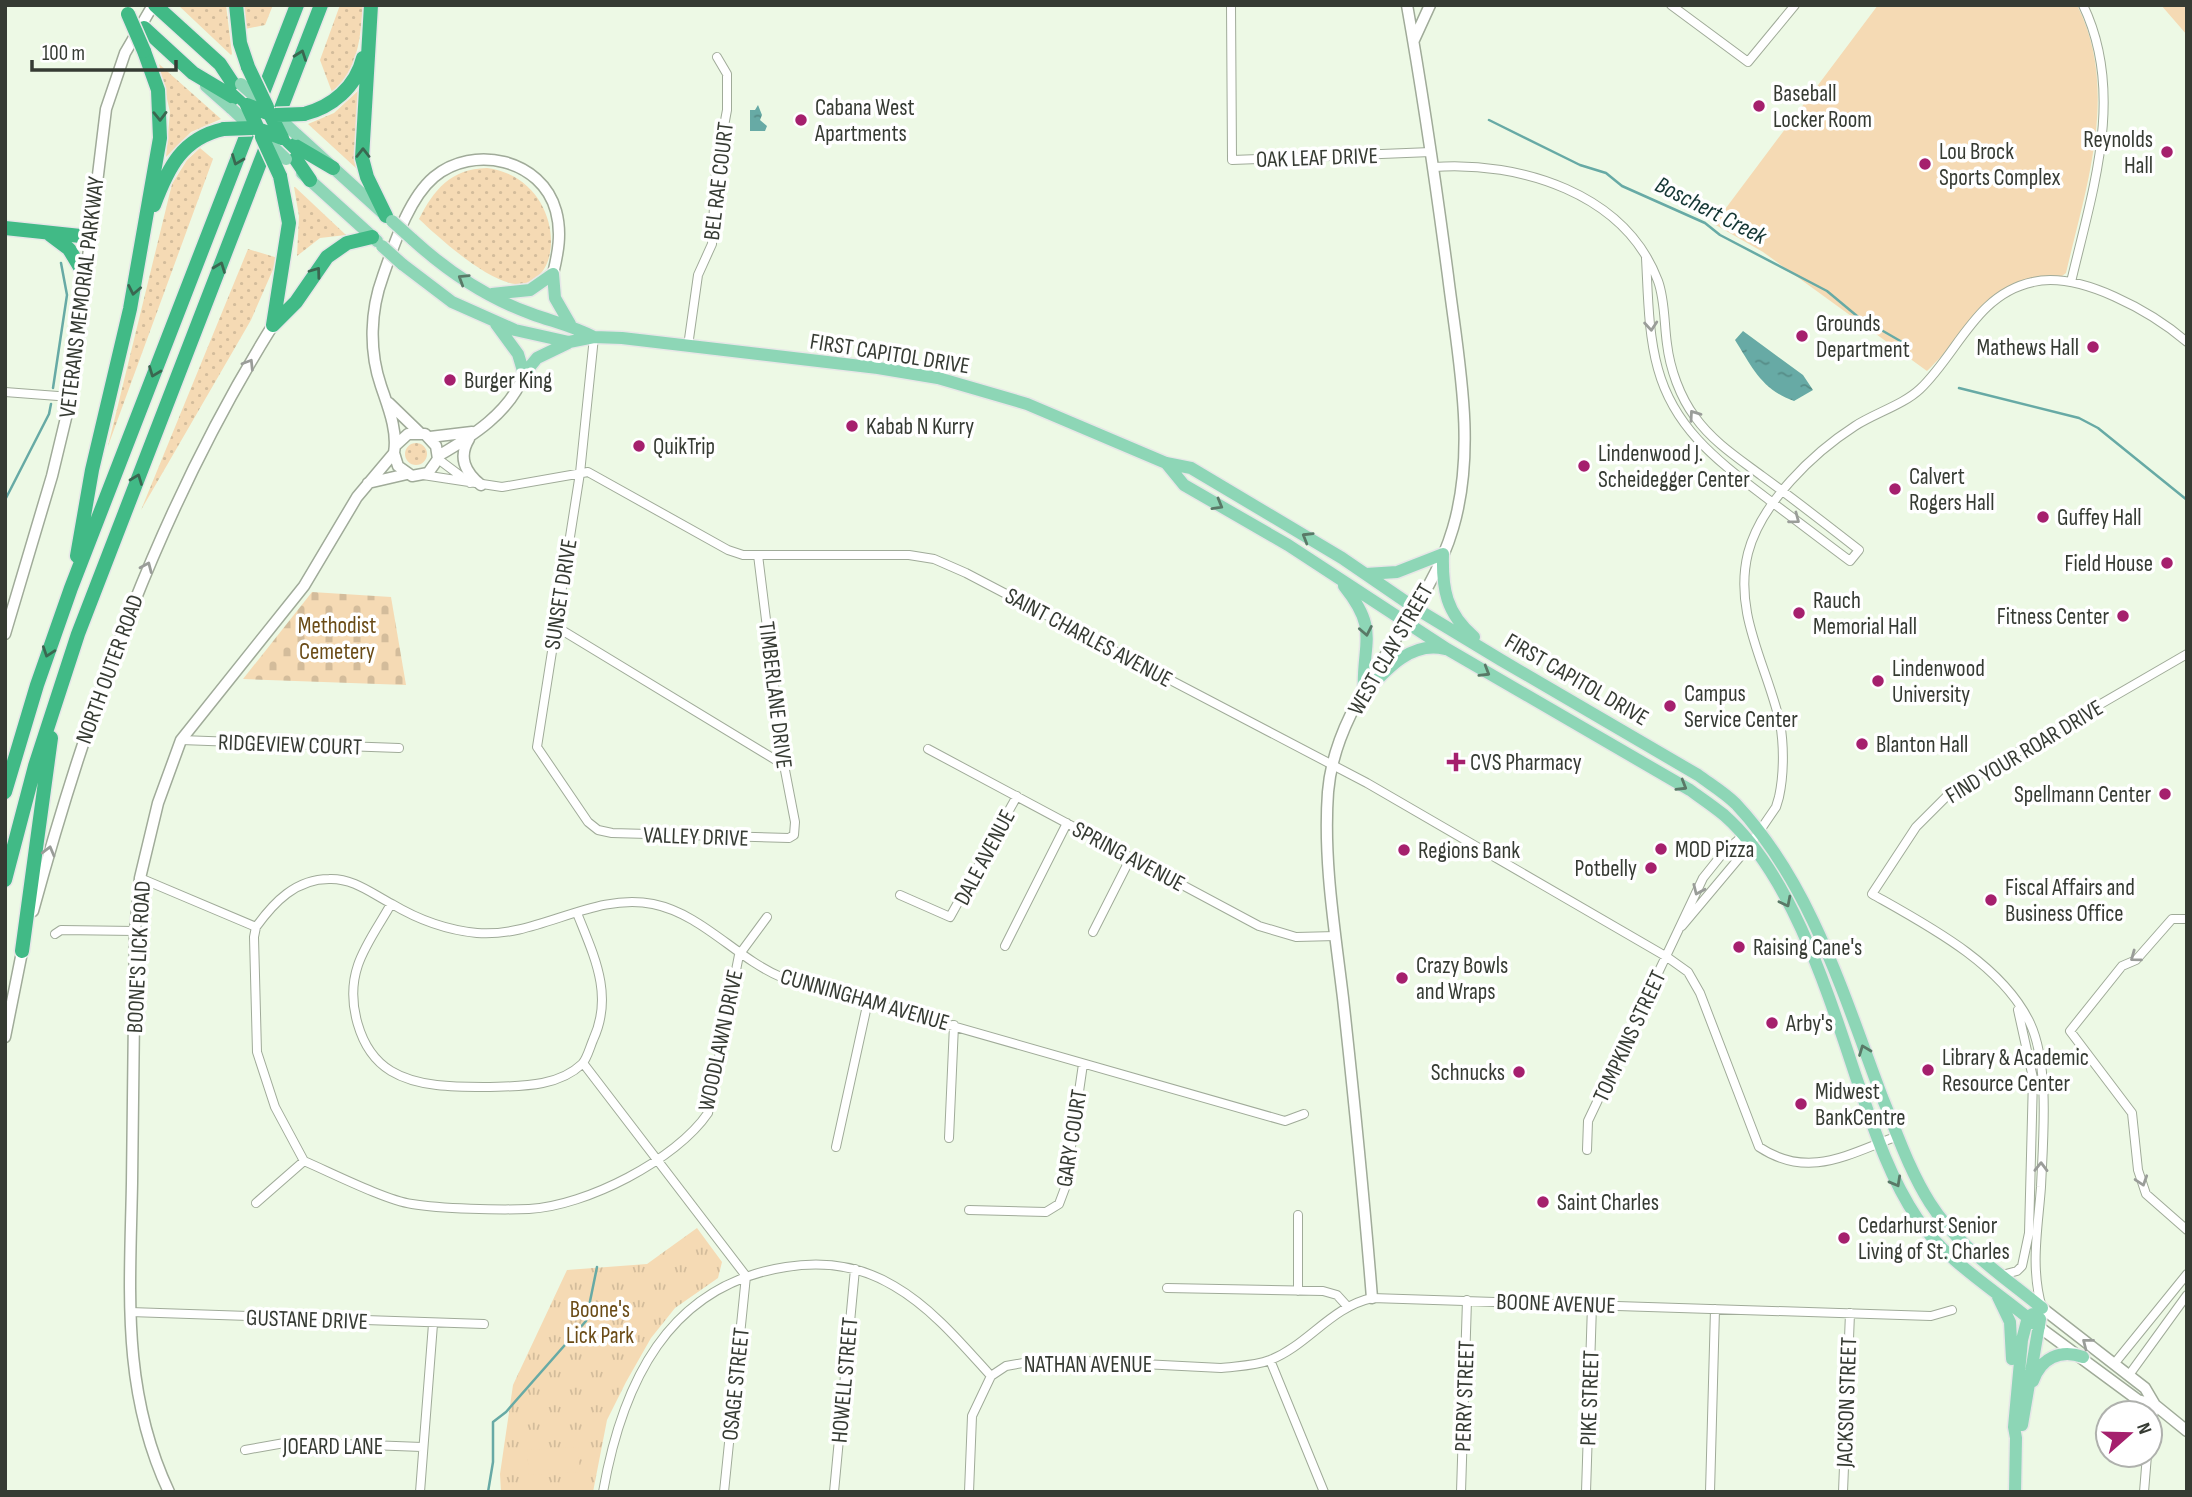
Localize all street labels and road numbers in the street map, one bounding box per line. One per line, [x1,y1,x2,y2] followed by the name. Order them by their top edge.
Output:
[698,121,740,242] street label: BEL RAE COURT
[1256,142,1378,174] street label: OAK LEAF DRIVE
[53,174,111,419] street label: VETERANS MEMORIAL PARKWAY
[808,328,972,380] street label: FIRST CAPITOL DRIVE
[538,537,584,652] street label: SUNSET DRIVE
[1342,579,1440,720] street label: WEST CLAY STREET
[1000,582,1177,694] street label: SAINT CHARLES AVENUE
[70,591,150,748] street label: NORTH OUTER ROAD
[752,620,798,770] street label: TIMBERLANE DRIVE
[1500,627,1653,732] street label: FIRST CAPITOL DRIVE
[1941,694,2108,810] street label: FIND YOUR ROAR DRIVE
[217,728,362,762] street label: RIDGEVIEW COURT
[948,805,1022,910] street label: DALE AVENUE
[1068,816,1190,898] street label: SPRING AVENUE
[643,821,749,853] street label: VALLEY DRIVE
[121,880,157,1034] street label: BOONE'S LICK ROAD
[777,962,952,1037] street label: CUNNINGHAM AVENUE
[1587,966,1673,1107] street label: TOMPKINS STREET
[692,967,750,1113] street label: WOODLAWN DRIVE
[1050,1087,1094,1189] street label: GARY COURT
[1496,1288,1616,1320] street label: BOONE AVENUE
[245,1304,368,1336] street label: GUSTANE DRIVE
[826,1316,864,1444] street label: HOWELL STREET
[716,1326,756,1442] street label: OSAGE STREET
[1831,1336,1863,1469] street label: JACKSON STREET
[1449,1340,1481,1452] street label: PERRY STREET
[1574,1350,1606,1446] street label: PIKE STREET
[1024,1351,1152,1379] street label: NATHAN AVENUE
[282,1433,383,1461] street label: JOEARD LANE

